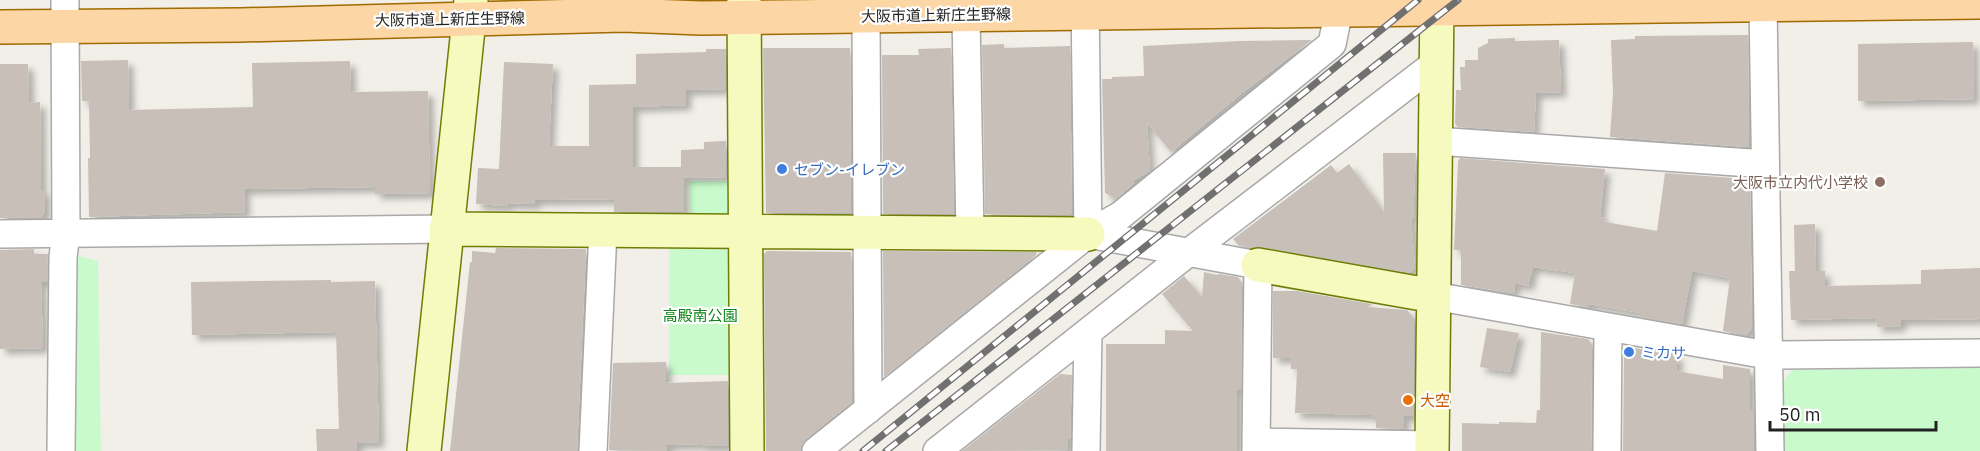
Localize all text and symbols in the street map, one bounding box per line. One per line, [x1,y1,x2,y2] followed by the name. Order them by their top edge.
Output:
[861,4,1011,26] street label: 大阪市道上新庄生野線
[375,8,525,30] street label: 大阪市道上新庄生野線
[794,160,905,179] place label: セブン-イレブン
[775,162,789,176] marker: セブン-イレブン
[1733,173,1868,192] place label: 大阪市立内代小学校
[1873,175,1887,189] marker: 大阪市立内代小学校
[662,306,738,325] park label: 高殿南公園
[1641,343,1686,362] place label: ミカサ
[1622,345,1636,359] marker: ミカサ
[1420,391,1450,410] place label: 大空
[1401,393,1415,407] marker: 大空
[1770,394,1936,432] scale bar
[1779,403,1821,426] text: 50 m

